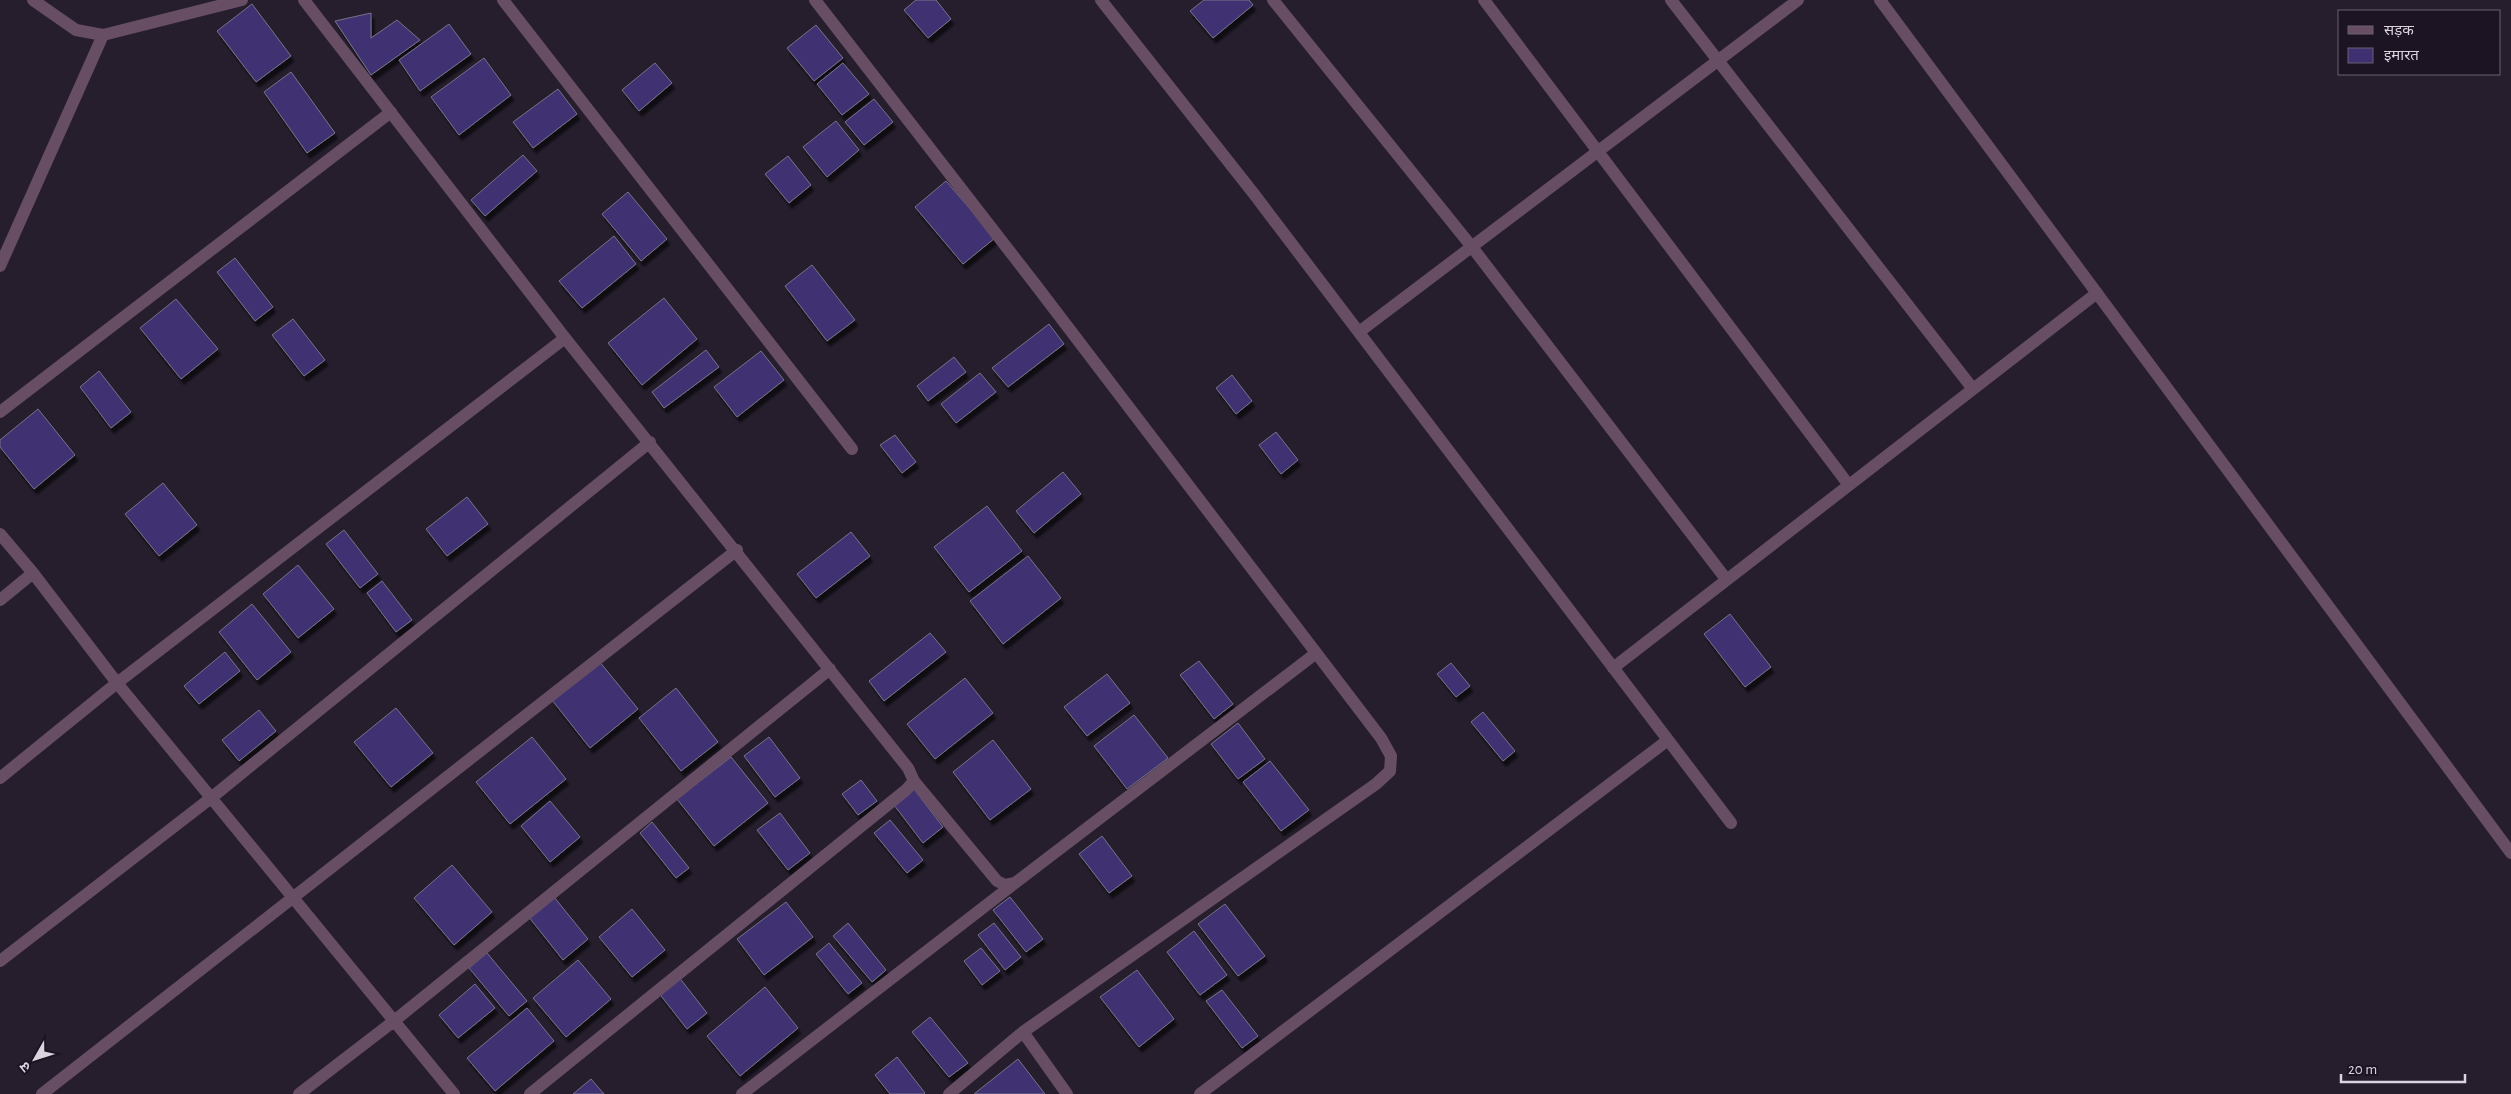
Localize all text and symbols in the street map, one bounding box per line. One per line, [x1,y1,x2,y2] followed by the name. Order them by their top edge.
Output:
[2338,10,2501,75] legend
[2384,23,2414,38] text: सड़क
[2384,48,2419,63] text: इमारत
[10,1034,60,1084] north arrow
[2341,1052,2465,1084] scale bar
[17,1058,34,1074] text: उ
[2348,1062,2377,1077] text: 20 m

